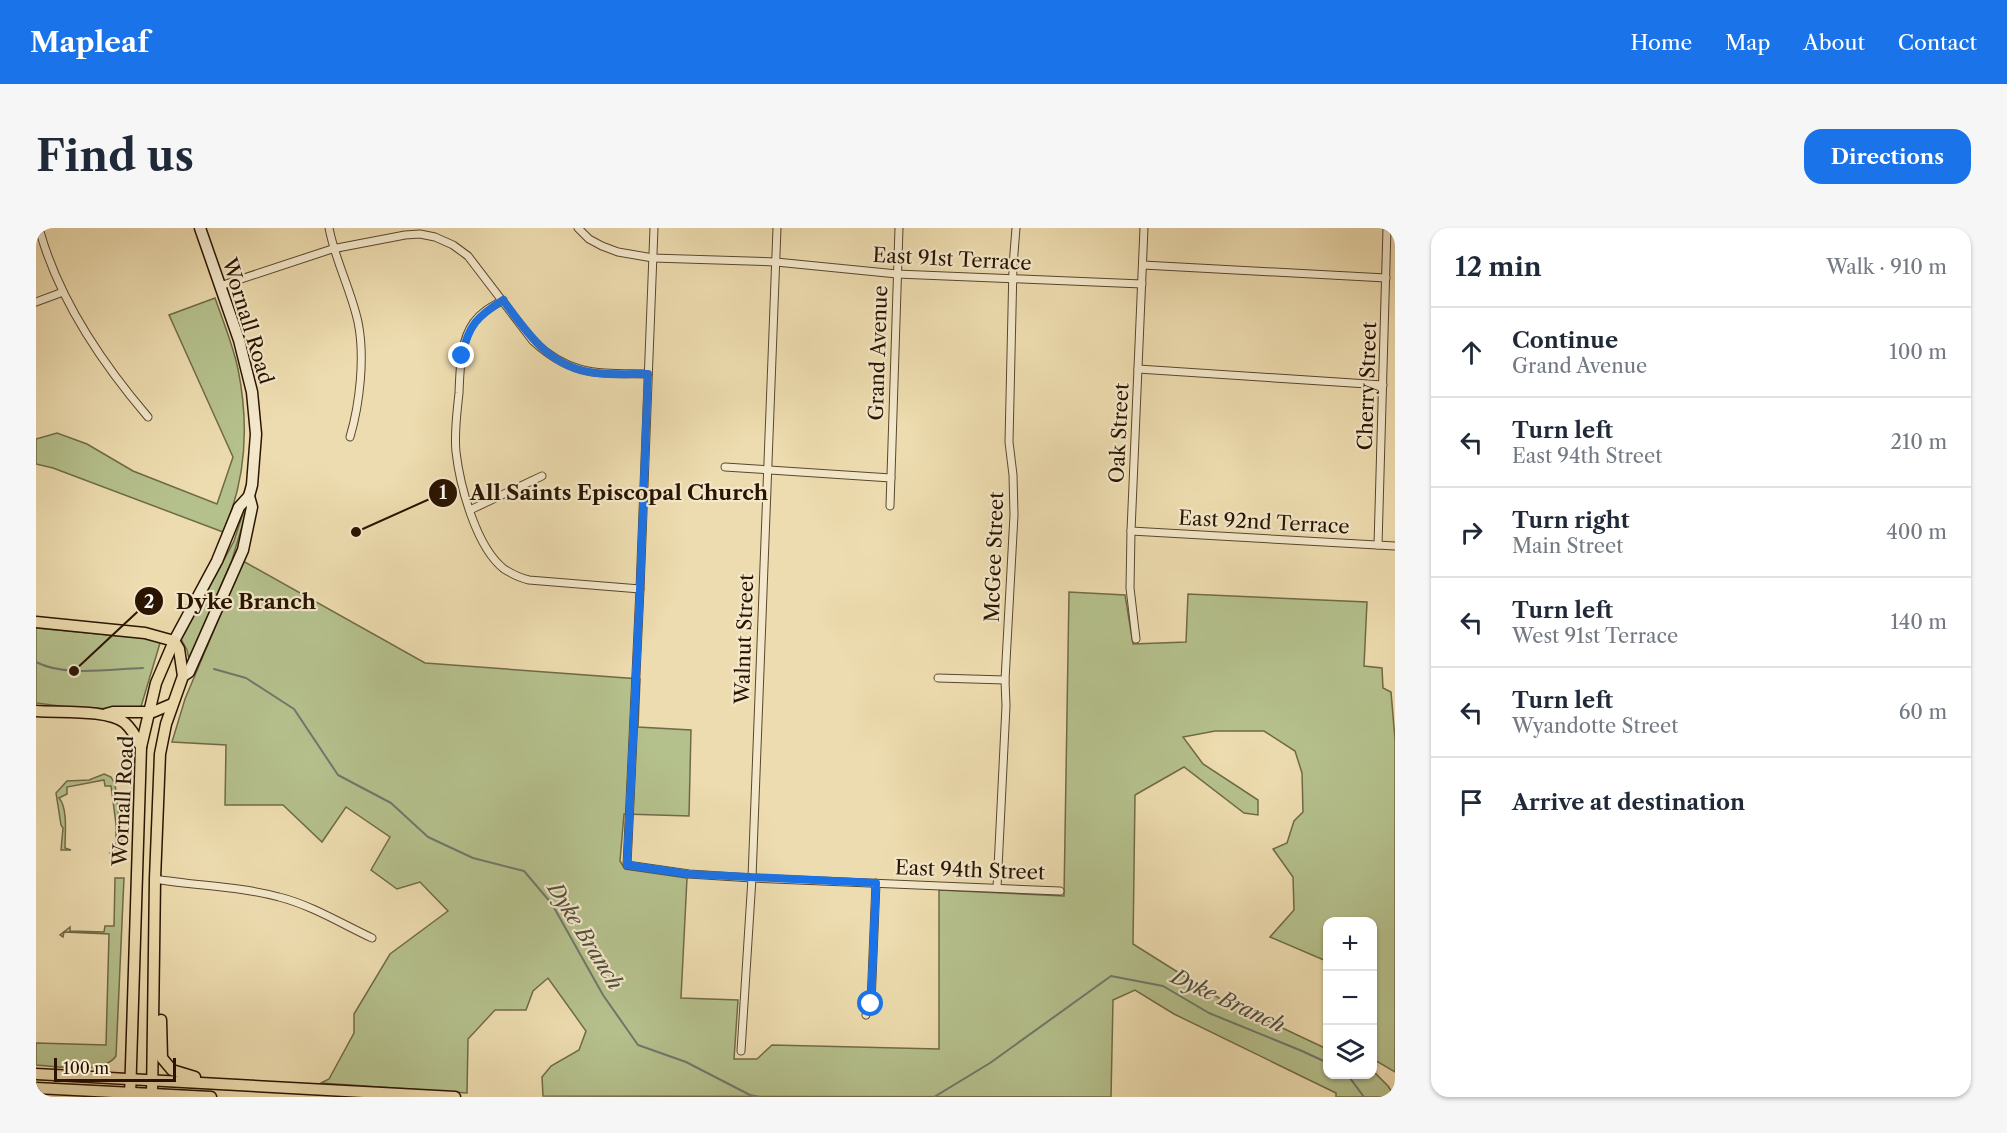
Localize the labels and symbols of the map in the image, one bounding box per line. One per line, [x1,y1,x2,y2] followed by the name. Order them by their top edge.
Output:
[872,243,1032,275] street label: East 91st Terrace
[217,254,279,387] street label: Wornall Road
[864,285,892,421] street label: Grand Avenue
[1353,321,1381,451] street label: Cherry Street
[448,342,474,368] route end
[1104,382,1134,484] street label: Oak Street
[428,474,780,513] callout: All Saints Episcopal Church
[469,480,769,505] text: All Saints Episcopal Church
[439,482,447,504] text: 1
[980,491,1008,623] street label: McGee Street
[1178,506,1350,538] street label: East 92nd Terrace
[730,573,758,706] street label: Walnut Street
[134,582,329,621] callout: Dyke Branch
[176,589,317,614] text: Dyke Branch
[144,591,154,613] text: 2
[108,735,138,868] street label: Wornall Road
[895,855,1045,885] street label: East 94th Street
[541,876,628,994] water label: Dyke Branch
[1166,963,1289,1038] water label: Dyke Branch
[857,990,883,1016] route start
[54,1055,176,1082] scale bar

